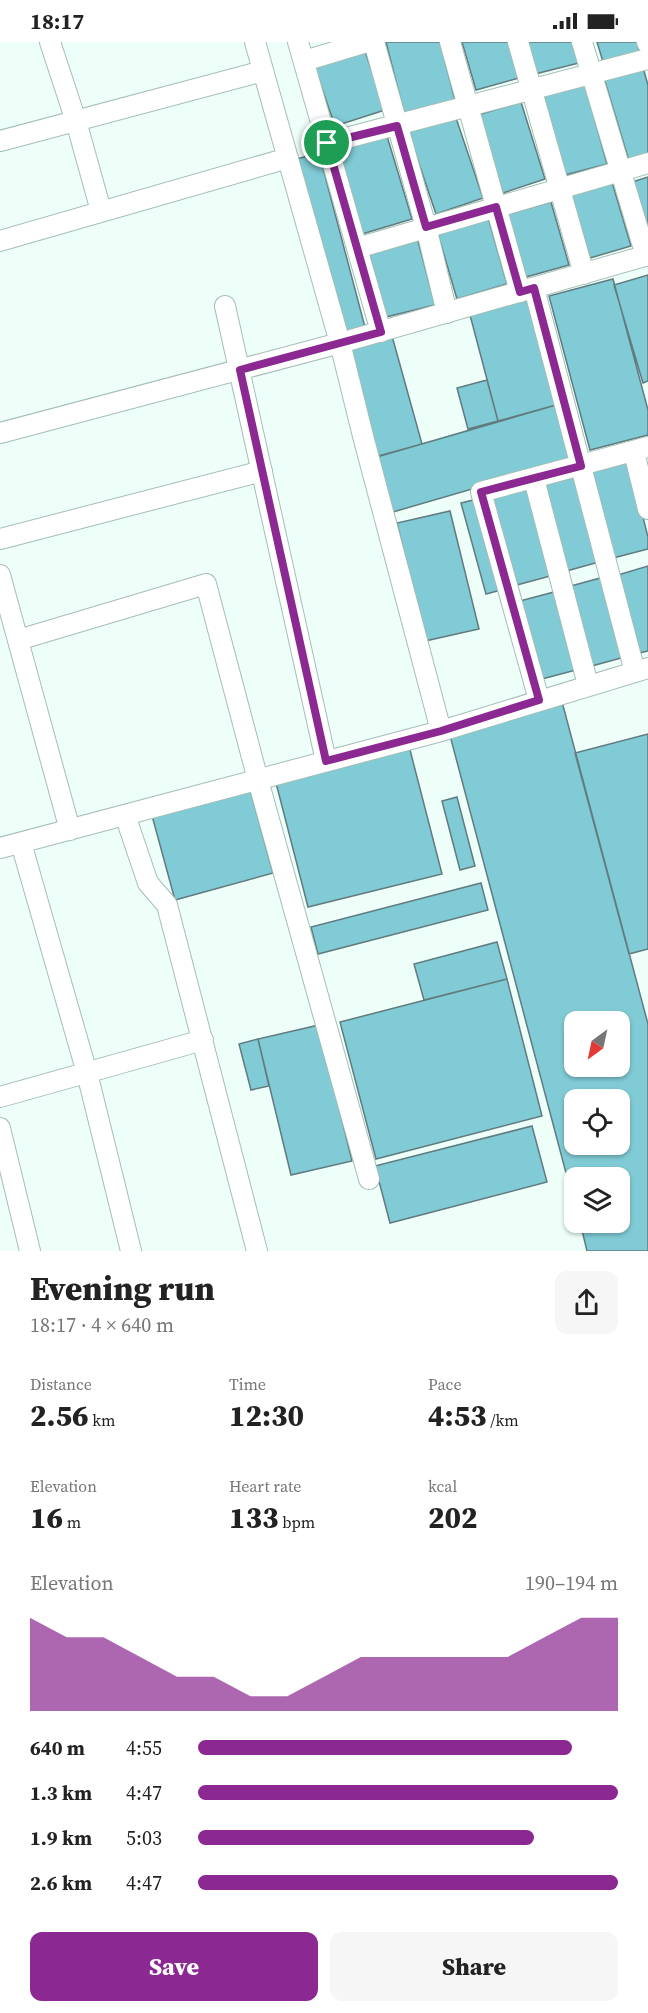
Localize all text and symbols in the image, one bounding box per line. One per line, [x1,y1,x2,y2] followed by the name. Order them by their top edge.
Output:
[30,6,84,36] text: 18:17
[301,117,352,168] pin
[310,126,343,159] icon: arrive
[564,1011,630,1077] north arrow
[564,1011,630,1233] map controls
[564,1089,630,1155] button: locate
[564,1167,630,1233] button: layers
[30,1266,215,1311] text: Evening run
[555,1271,618,1334] button: share
[30,1311,174,1339] text: 18:17 · 4 × 640 m
[30,1373,92,1395] text: Distance
[229,1373,266,1395] text: Time
[428,1373,462,1395] text: Pace
[30,1395,89,1436] text: 2.56
[229,1395,304,1436] text: 12:30
[428,1395,487,1436] text: 4:53
[89,1409,116,1431] text: km
[487,1409,519,1431] text: /km
[30,1475,97,1497] text: Elevation
[229,1475,301,1497] text: Heart rate
[428,1475,457,1497] text: kcal
[30,1497,63,1538] text: 16
[229,1497,279,1538] text: 133
[428,1497,478,1538] text: 202
[63,1511,81,1533] text: m
[279,1511,315,1533] text: bpm
[30,1569,114,1597] text: Elevation
[525,1569,618,1597] text: 190–194 m
[30,1734,85,1762] text: 640 m
[126,1734,162,1762] text: 4:55
[30,1779,92,1807] text: 1.3 km
[126,1779,162,1807] text: 4:47
[30,1824,92,1852] text: 1.9 km
[126,1824,162,1852] text: 5:03
[30,1869,92,1897] text: 2.6 km
[126,1869,162,1897] text: 4:47
[30,1932,318,2001] button: Save
[330,1932,618,2001] button: Share

